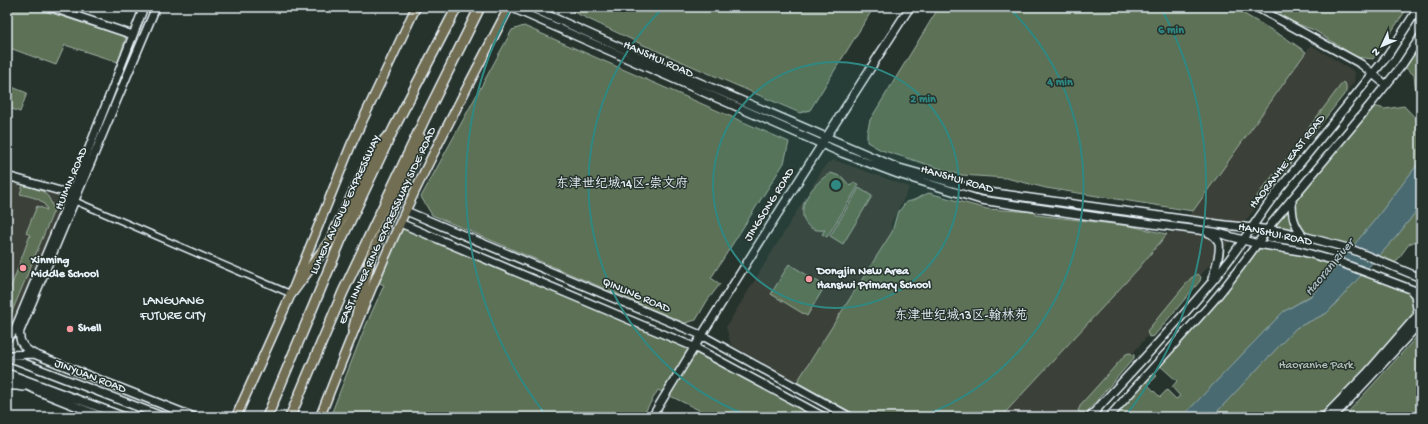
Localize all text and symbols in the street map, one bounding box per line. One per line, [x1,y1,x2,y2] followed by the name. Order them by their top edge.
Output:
[1158,24,1184,38] text: 6 min
[1362,26,1402,66] north arrow
[621,38,695,82] street label: HANSHUI ROAD
[1369,45,1383,58] text: N
[1046,76,1073,90] text: 4 min
[910,93,936,107] text: 2 min
[1247,112,1329,212] street label: HAORANHE EAST ROAD
[336,125,440,327] street label: EAST INNER RING EXPRESSWAY SIDE ROAD
[307,133,385,277] street label: LUMEN AVENUE EXPRESSWAY
[52,145,92,213] street label: HUIMIN ROAD
[919,163,995,197] street label: HANSHUI ROAD
[742,165,798,244] street label: JINGSONG ROAD
[556,176,688,192] district label: 东津世纪城14区-崇文府
[829,178,843,192] centre of rings
[1237,220,1313,250] street label: HANSHUI ROAD
[1302,235,1360,299] water label: Haoran River
[30,254,99,282] place label: Xinming Middle School
[18,263,28,273] marker: Xinming Middle School
[816,265,931,293] place label: Dongjin New Area Hanshui Primary School
[804,274,814,284] marker: Dongjin New Area Hanshui Primary School
[600,275,672,317] street label: QINLING ROAD
[139,294,206,324] district label: LANGUANG FUTURE CITY
[894,308,1028,324] district label: 东津世纪城13区-翰林苑
[78,322,102,336] place label: Shell
[65,324,75,334] marker: Shell
[52,357,128,397] street label: JINYUAN ROAD
[1279,359,1355,373] park label: Haoranhe Park

